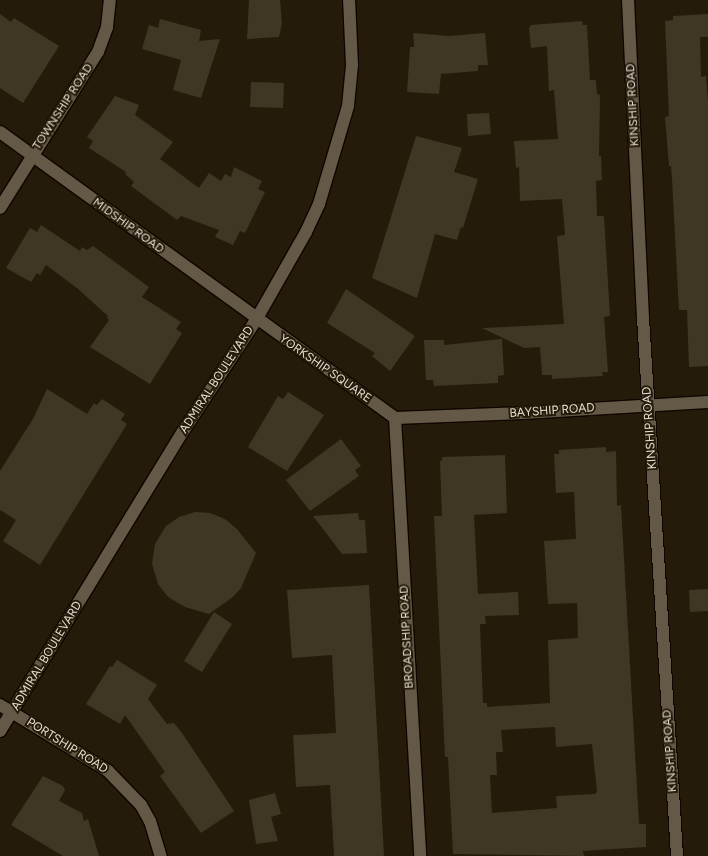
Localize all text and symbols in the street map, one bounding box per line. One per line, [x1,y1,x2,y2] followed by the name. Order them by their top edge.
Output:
[30,61,96,153] street label: TOWNSHIP ROAD
[624,63,642,147] street label: KINSHIP ROAD
[90,195,166,257] street label: MIDSHIP ROAD
[177,324,257,436] street label: ADMIRAL BOULEVARD
[276,332,374,406] street label: YORKSHIP SQUARE
[640,386,660,470] street label: KINSHIP ROAD
[509,401,595,421] street label: BAYSHIP ROAD
[397,585,417,689] street label: BROADSHIP ROAD
[9,599,85,713] street label: ADMIRAL BOULEVARD
[660,709,680,793] street label: KINSHIP ROAD
[24,715,110,777] street label: PORTSHIP ROAD

